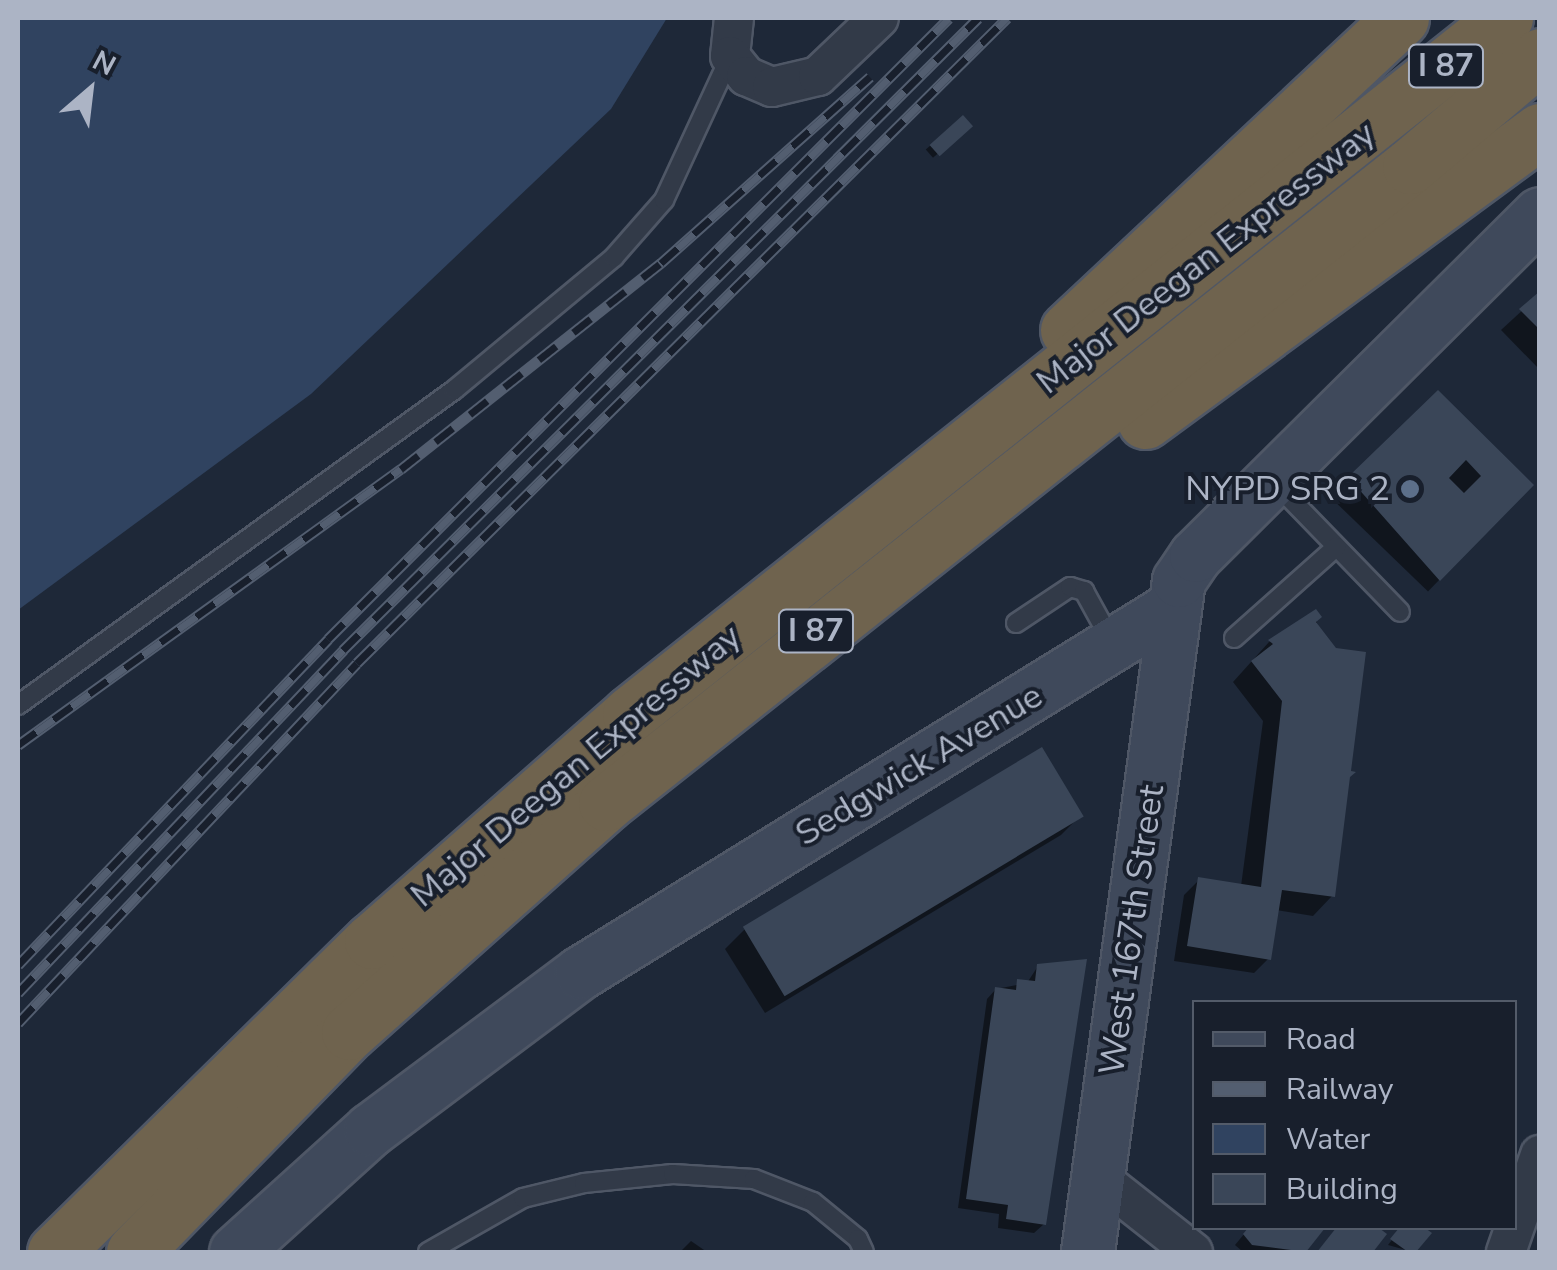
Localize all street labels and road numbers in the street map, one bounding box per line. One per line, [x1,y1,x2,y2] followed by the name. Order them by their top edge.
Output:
[1406,39,1486,93] road number: I 87
[1028,113,1384,403] street label: Major Deegan Expressway
[776,604,856,658] road number: I 87
[402,616,750,916] street label: Major Deegan Expressway
[788,675,1050,855] street label: Sedgwick Avenue
[1091,782,1173,1078] street label: West 167th Street

